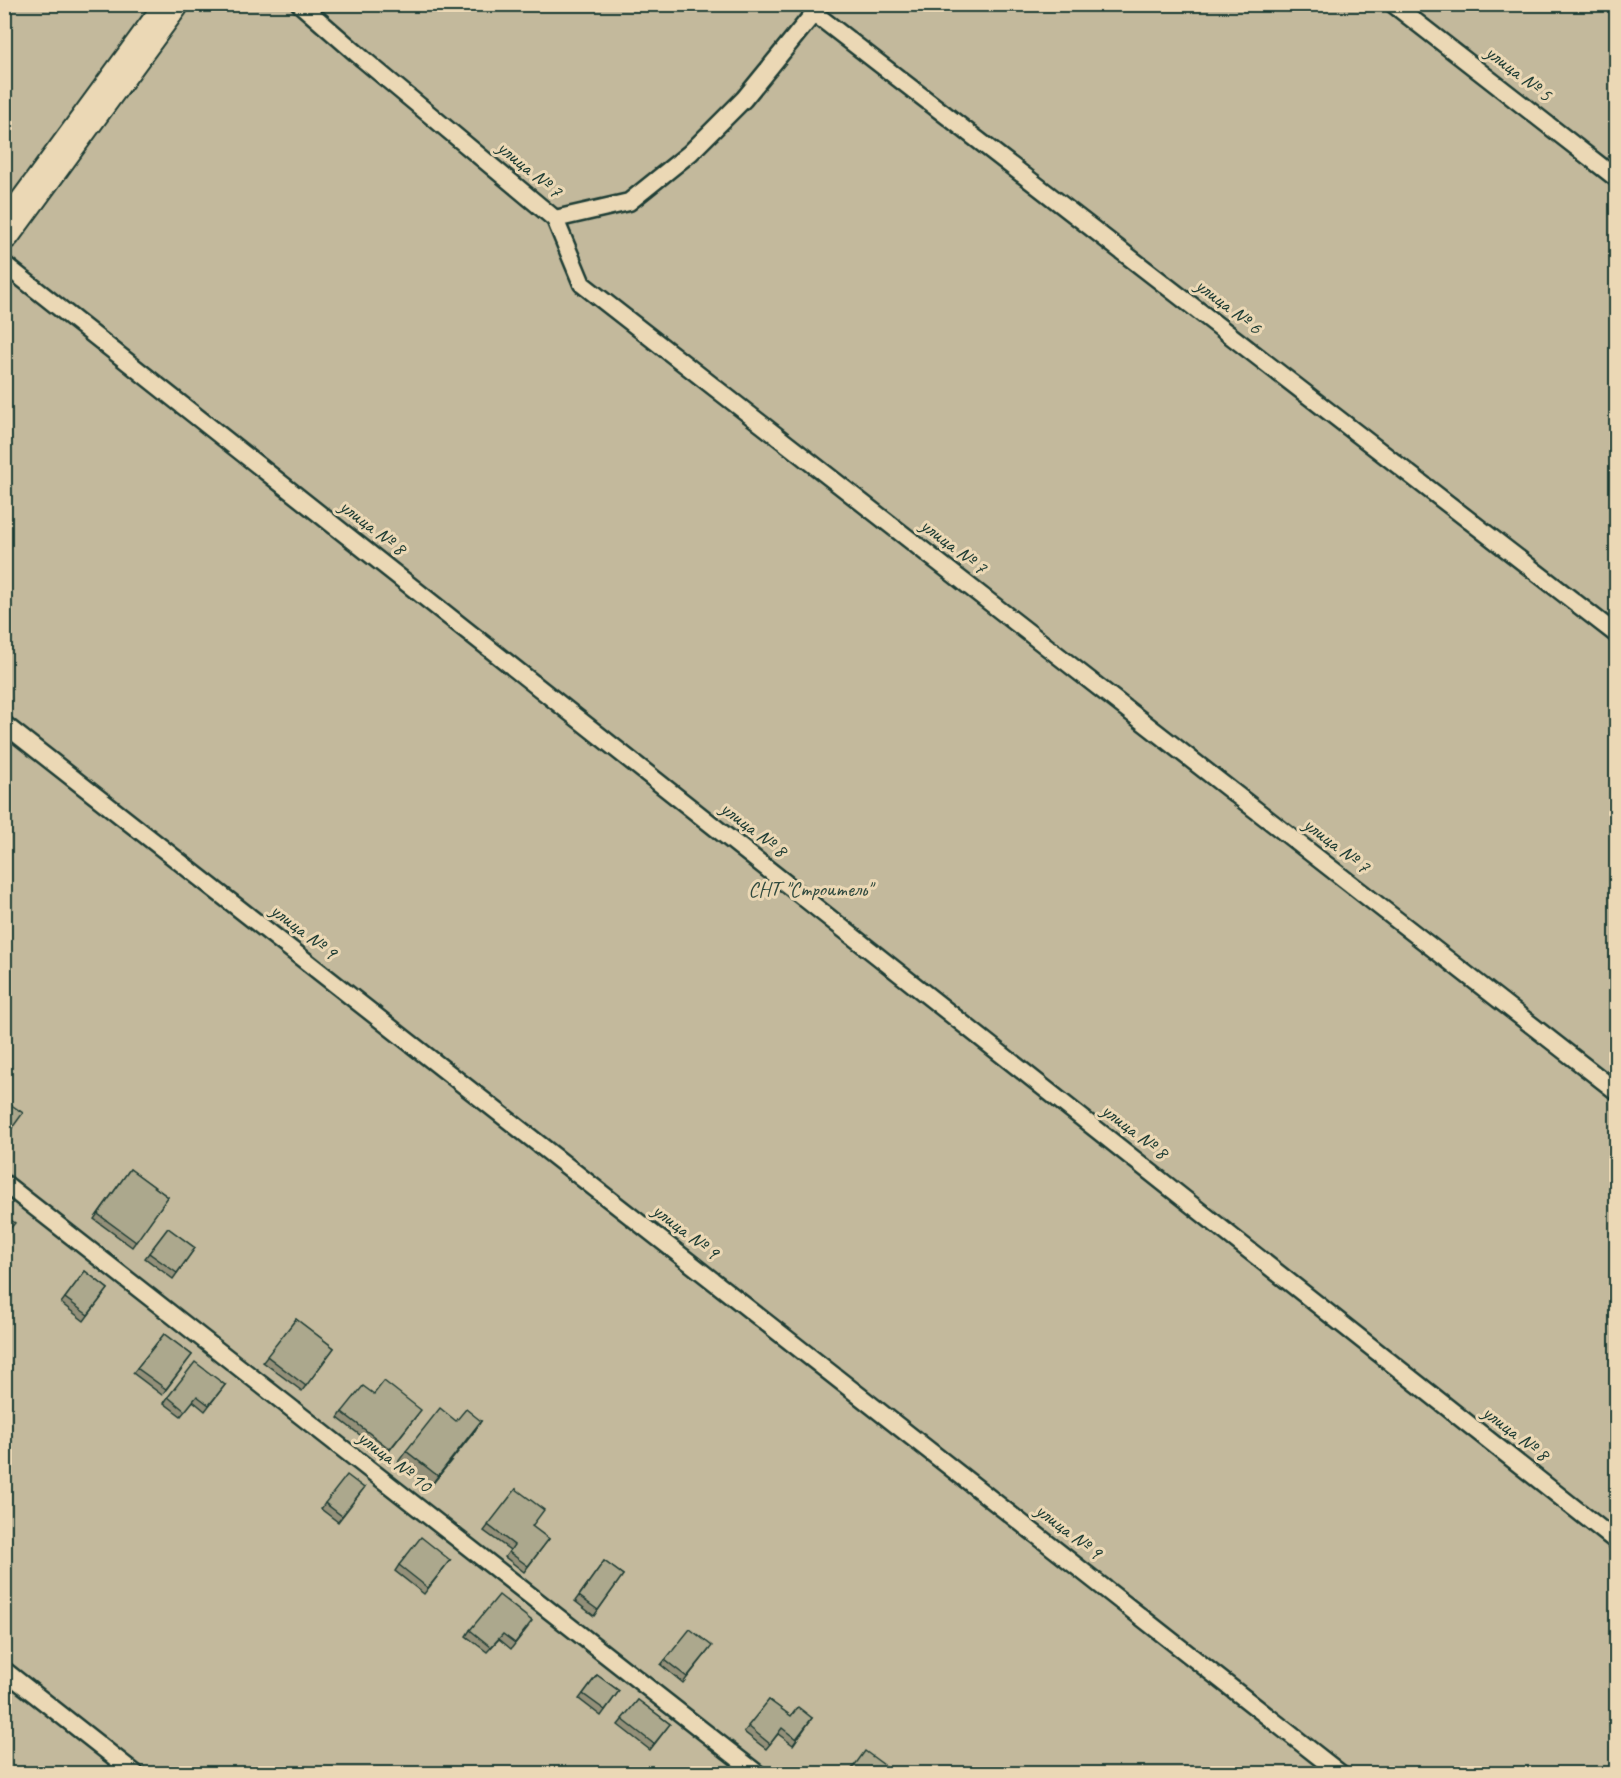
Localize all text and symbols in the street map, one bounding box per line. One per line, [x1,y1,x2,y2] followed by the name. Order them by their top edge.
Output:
[1479,38,1559,108] street label: улица № 5
[491,133,569,205] street label: улица № 7
[1189,271,1268,340] street label: улица № 6
[333,492,413,563] street label: улица № 8
[914,511,994,581] street label: улица № 7
[714,794,794,865] street label: улица № 8
[1297,810,1377,880] street label: улица № 7
[748,876,876,902] park label: СНТ "Строитель"
[264,896,344,966] street label: улица № 9
[1095,1096,1175,1167] street label: улица № 8
[646,1196,726,1266] street label: улица № 9
[1476,1398,1556,1469] street label: улица № 8
[351,1423,438,1499] street label: улица № 10
[1029,1496,1109,1566] street label: улица № 9

